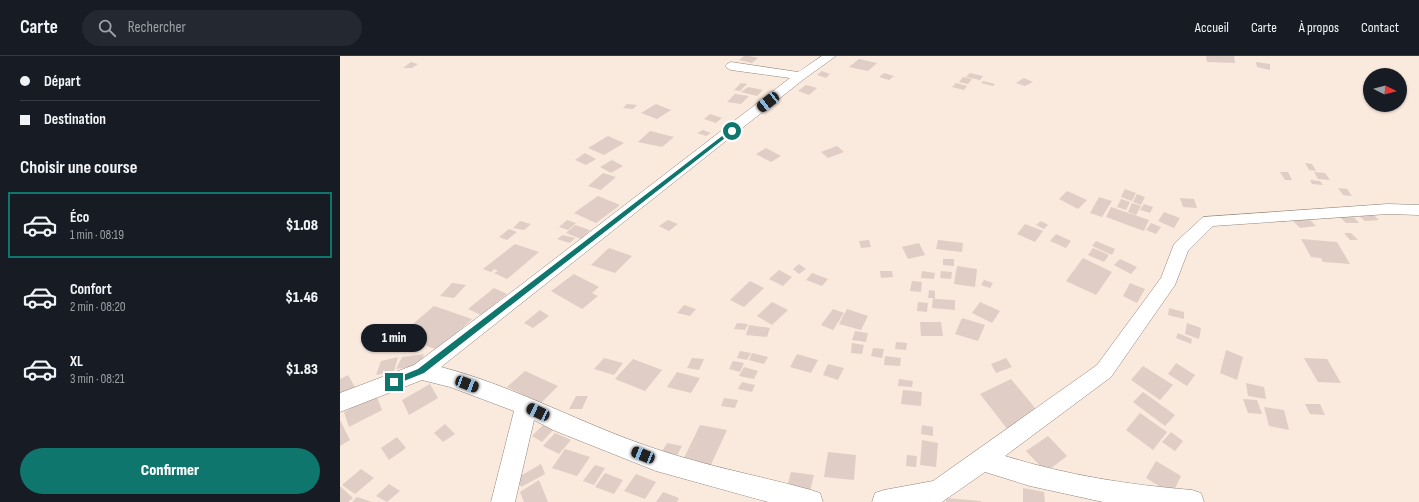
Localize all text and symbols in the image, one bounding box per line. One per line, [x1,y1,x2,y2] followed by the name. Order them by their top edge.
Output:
[82,10,362,46] search box
[20,16,58,39] text: Carte
[96,17,118,39] icon: search
[128,18,186,37] text: Rechercher
[1195,19,1229,36] text: Accueil
[1251,19,1277,36] text: Carte
[1299,19,1339,36] text: À propos
[1361,19,1399,36] text: Contact
[1363,68,1407,112] north arrow
[1363,68,1407,112] map controls
[44,72,81,91] text: Départ
[755,90,781,114] car
[44,110,106,129] text: Destination
[723,122,741,140] route start
[20,157,137,178] text: Choisir une course
[22,207,58,243] icon: car
[70,208,89,227] text: Éco
[286,216,318,235] text: $1.08
[70,227,124,243] text: 1 min · 08:19
[22,279,58,315] icon: car
[70,280,112,299] text: Confort
[285,288,318,307] text: $1.46
[70,299,126,315] text: 2 min · 08:20
[361,324,427,352] callout: 1 min
[382,330,406,346] text: 1 min
[22,351,58,387] icon: car
[70,352,83,371] text: XL
[286,360,318,379] text: $1.83
[70,371,124,387] text: 3 min · 08:21
[385,373,403,391] route end
[454,374,480,394] car
[525,401,551,423] car
[630,445,656,465] car
[20,448,320,494] button: Confirmer

